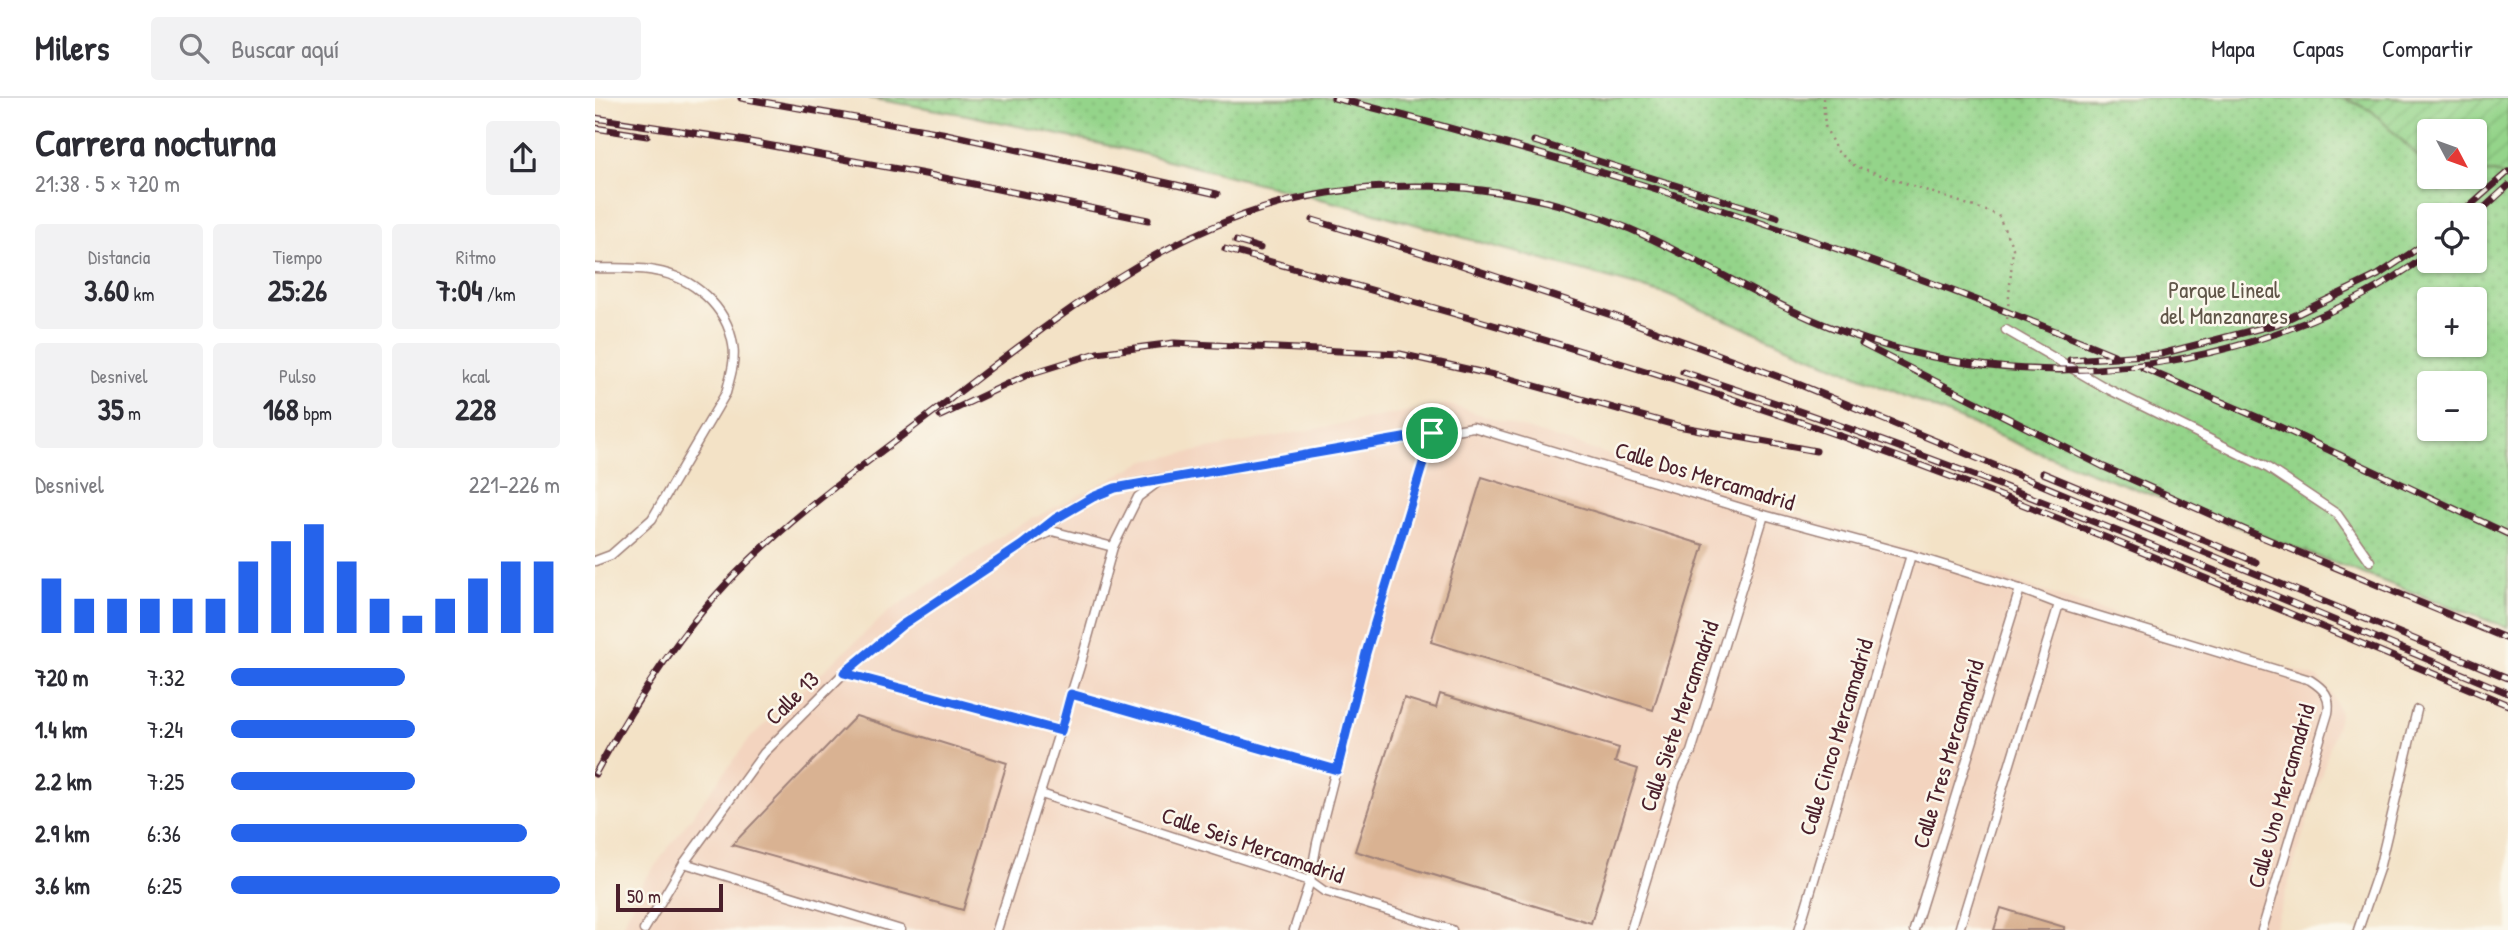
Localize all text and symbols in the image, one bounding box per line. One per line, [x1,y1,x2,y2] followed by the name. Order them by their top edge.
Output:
[151,17,641,80] search box
[35,26,109,70] text: Milers
[175,29,213,67] icon: search
[231,31,340,66] text: Buscar aquí
[2211,32,2255,64] text: Mapa
[2293,32,2344,64] text: Capas
[2382,32,2473,64] text: Compartir
[35,116,276,168] text: Carrera nocturna
[2417,119,2487,189] north arrow
[2417,119,2487,441] map controls
[486,121,560,195] button: share
[35,168,180,199] text: 21:38 · 5 × 720 m
[2417,203,2487,273] button: locate
[88,244,150,270] text: Distancia
[273,244,322,270] text: Tiempo
[456,244,496,270] text: Ritmo
[84,270,129,310] text: 3.60
[268,270,327,310] text: 25:26
[436,270,482,310] text: 7:04
[2160,274,2288,331] park label: Parque Lineal del Manzanares
[129,281,154,307] text: km
[482,281,516,307] text: /km
[2417,287,2487,357] button: +
[91,363,148,389] text: Desnivel
[279,363,316,389] text: Pulso
[462,363,490,389] text: kcal
[2417,371,2487,441] button: −
[97,389,124,429] text: 35
[263,389,299,429] text: 168
[455,389,496,429] text: 228
[124,400,141,426] text: m
[299,400,332,426] text: bpm
[1402,403,1462,463] pin
[1413,414,1451,452] icon: arrive
[1611,433,1799,518] street label: Calle Dos Mercamadrid
[35,469,104,500] text: Desnivel
[469,469,560,500] text: 221–226 m
[1631,616,1726,815] street label: Calle Siete Mercamadrid
[1791,635,1880,839] street label: Calle Cinco Mercamadrid
[1904,656,1991,852] street label: Calle Tres Mercamadrid
[35,662,88,693] text: 720 m
[147,662,185,693] text: 7:32
[758,664,825,731] street label: Calle 13
[2239,700,2322,891] street label: Calle Uno Mercamadrid
[35,714,87,745] text: 1.4 km
[147,714,183,745] text: 7:24
[35,766,92,797] text: 2.2 km
[147,766,184,797] text: 7:25
[1158,799,1349,890] street label: Calle Seis Mercamadrid
[35,818,90,849] text: 2.9 km
[147,818,181,849] text: 6:36
[35,870,90,901] text: 3.6 km
[147,870,182,901] text: 6:25
[616,881,723,913] scale bar
[627,883,661,909] text: 50 m

